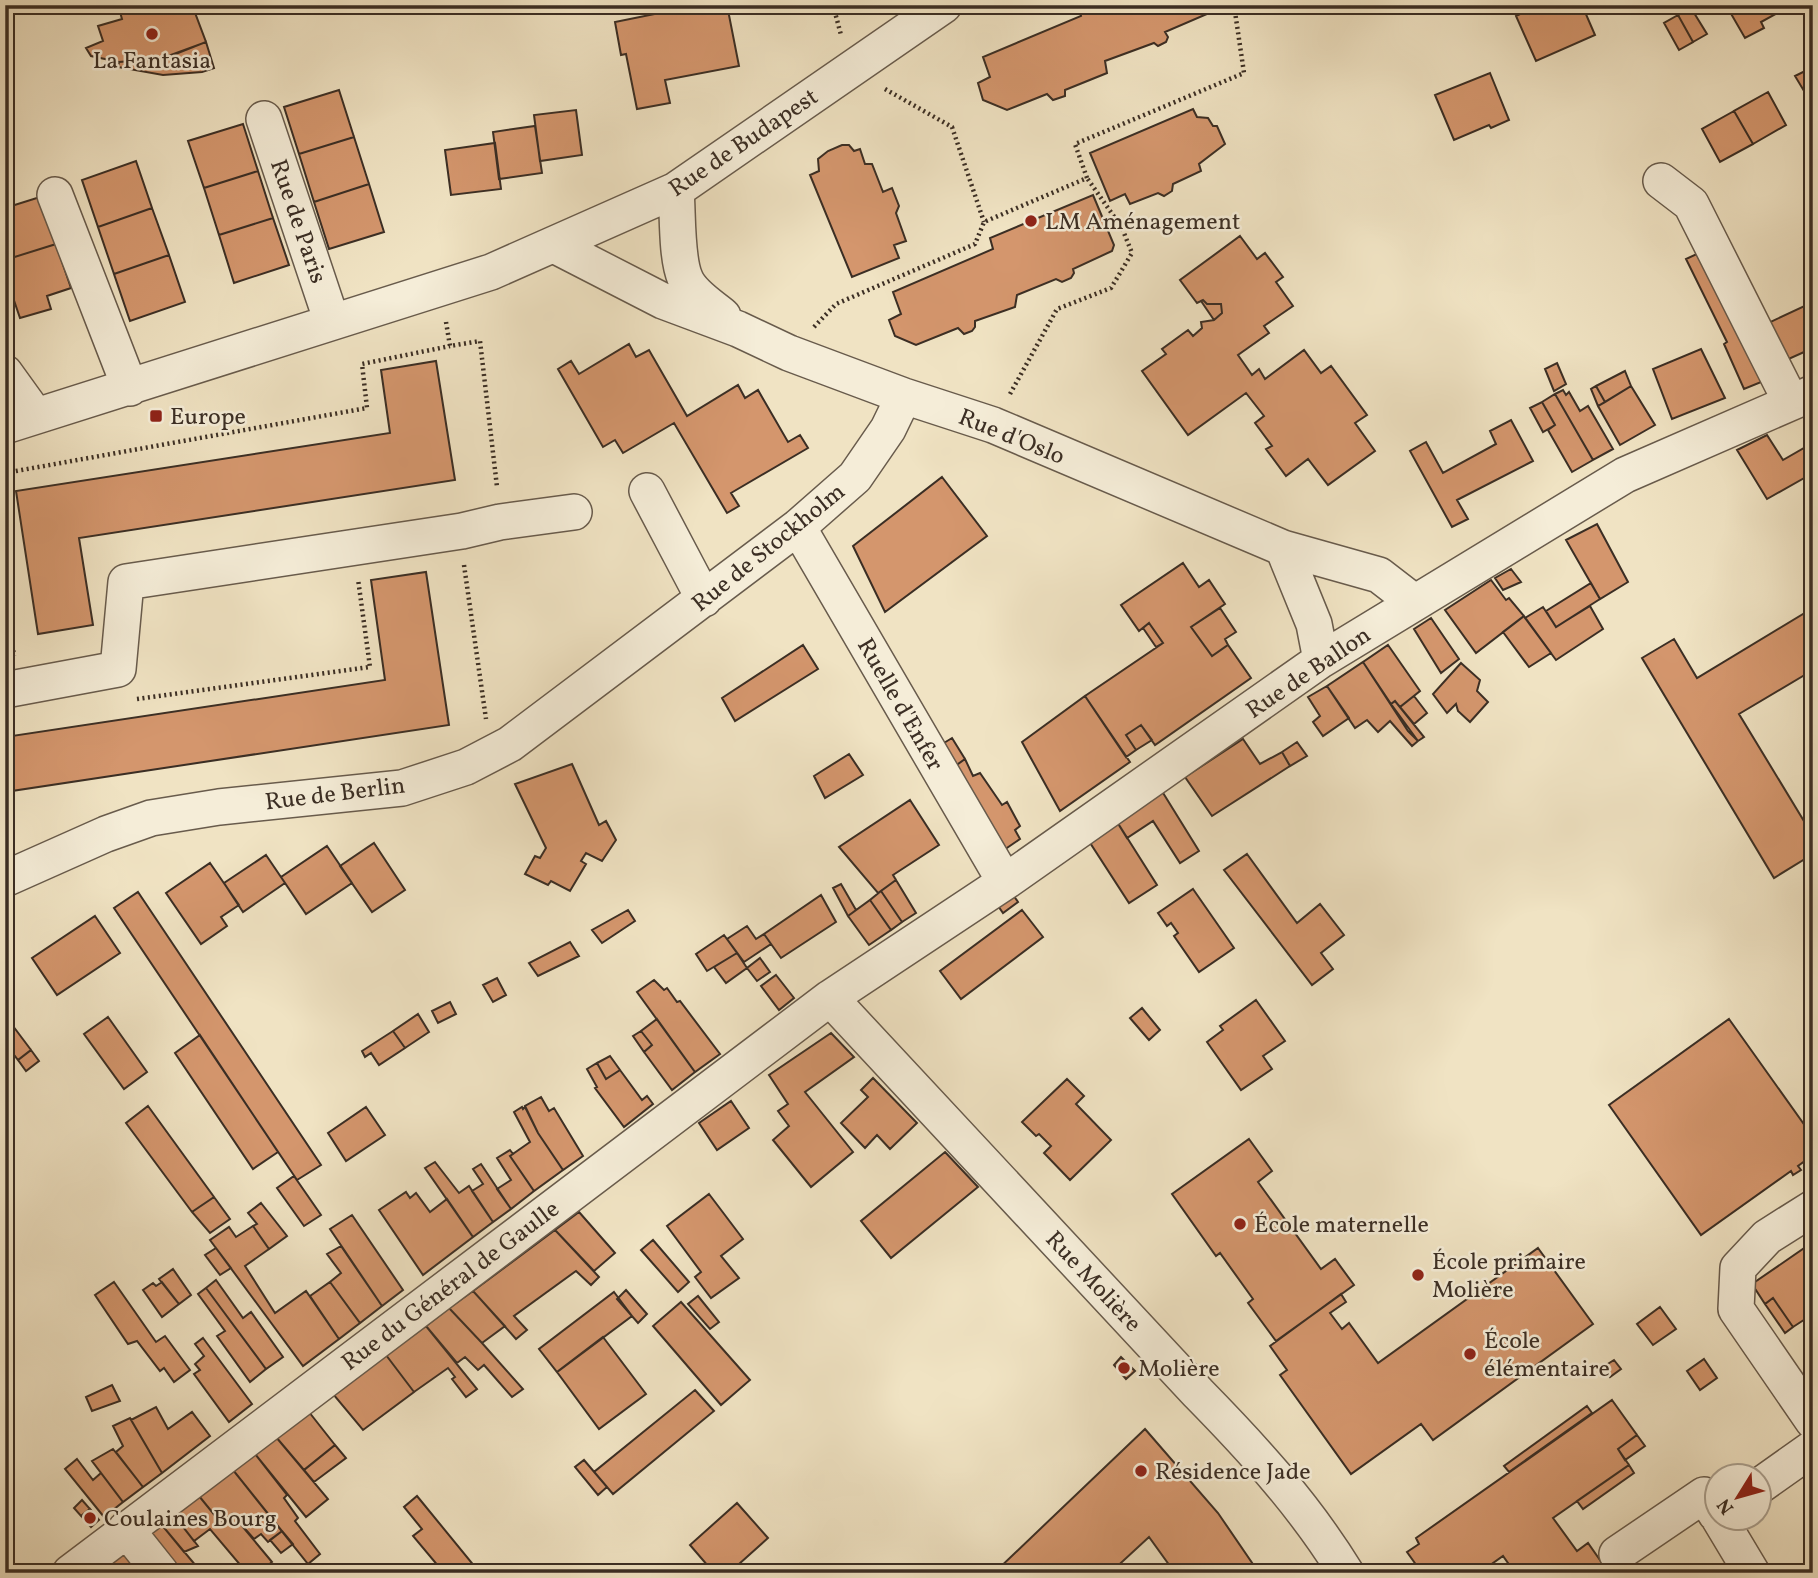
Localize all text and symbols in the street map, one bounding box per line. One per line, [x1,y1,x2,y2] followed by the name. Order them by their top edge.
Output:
[144,26,160,42] marker: La Fantasia
[93,45,211,79] place label: La Fantasia
[663,81,826,206] street label: Rue de Budapest
[260,155,334,288] street label: Rue de Paris
[1045,206,1240,240] place label: LM Aménagement
[1023,213,1039,229] marker: LM Aménagement
[170,401,246,435] place label: Europe
[953,401,1070,475] street label: Rue d'Oslo
[148,408,164,424] marker: Europe
[685,476,853,621] street label: Rue de Stockholm
[1240,619,1378,728] street label: Rue de Ballon
[847,632,951,778] street label: Ruelle d'Enfer
[263,770,407,820] street label: Rue de Berlin
[335,1193,567,1380] street label: Rue du Général de Gaulle
[1254,1209,1429,1243] place label: École maternelle
[1232,1216,1248,1232] marker: École maternelle
[1037,1224,1149,1341] street label: Rue Molière
[1432,1246,1586,1308] place label: École primaire Molière
[1410,1267,1426,1283] marker: École primaire Molière
[1484,1325,1610,1387] place label: École élémentaire
[1462,1346,1478,1362] marker: École élémentaire
[1138,1353,1220,1387] place label: Molière
[1116,1360,1132,1376] marker: Molière
[1155,1456,1311,1490] place label: Résidence Jade
[1702,1462,1772,1532] north arrow
[1133,1463,1149,1479] marker: Résidence Jade
[1711,1493,1741,1519] text: N
[104,1503,277,1537] place label: Coulaines Bourg
[82,1510,98,1526] marker: Coulaines Bourg

